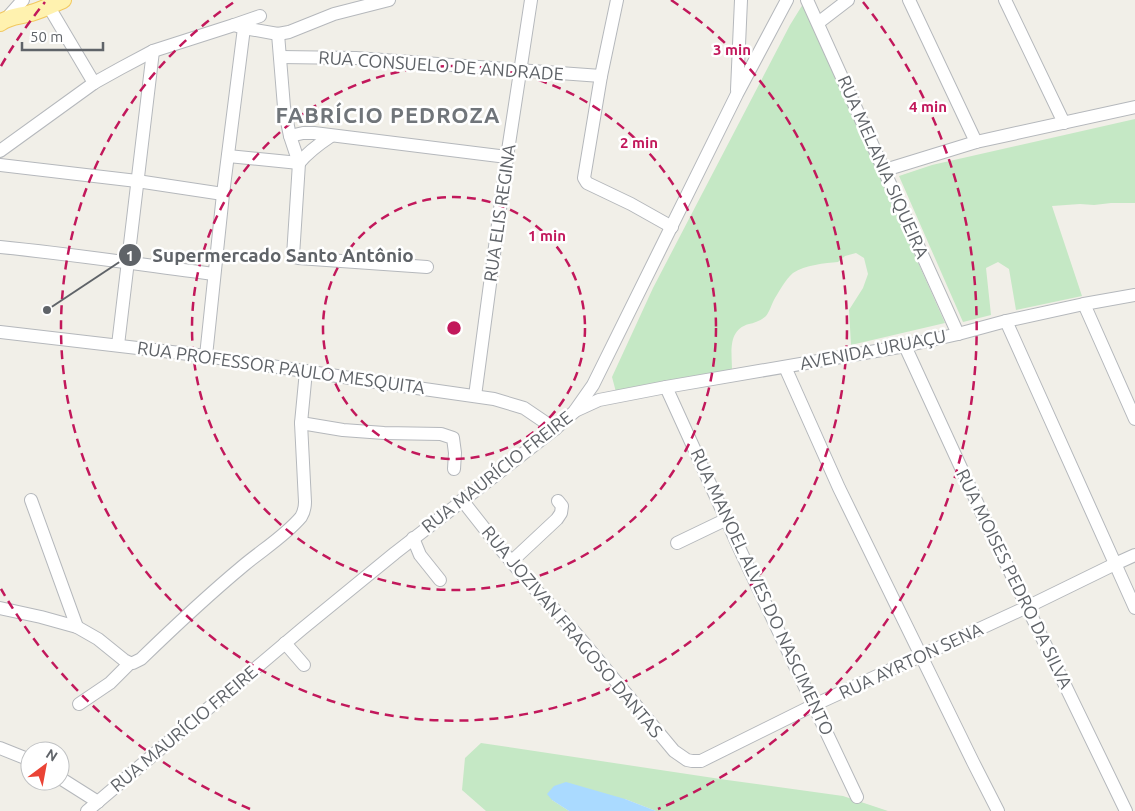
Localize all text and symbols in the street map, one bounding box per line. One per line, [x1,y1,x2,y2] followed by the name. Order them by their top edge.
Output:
[22,20,104,52] scale bar
[30,28,63,45] text: 50 m
[713,41,751,58] text: 3 min
[318,46,564,84] street label: RUA CONSUELO DE ANDRADE
[834,72,933,262] street label: RUA MELANIA SIQUEIRA
[909,98,947,115] text: 4 min
[275,102,501,127] district label: FABRÍCIO PEDROZA
[620,134,658,151] text: 2 min
[479,142,519,283] street label: RUA ELIS REGINA
[528,227,566,244] text: 1 min
[117,238,424,272] callout: Supermercado Santo Antônio
[152,244,414,266] text: Supermercado Santo Antônio
[126,247,134,264] text: 1
[445,319,463,337] centre of rings
[798,325,948,373] street label: AVENIDA URUAÇU
[136,337,427,398] street label: RUA PROFESSOR PAULO MESQUITA
[417,406,576,536] street label: RUA MAURÍCIO FREIRE
[687,445,838,738] street label: RUA MANOEL ALVES DO NASCIMENTO
[953,466,1077,692] street label: RUA MOISES PEDRO DA SILVA
[478,522,667,741] street label: RUA JOZIVAN FRAGOSO DANTAS
[836,618,986,702] street label: RUA AYRTON SENA
[105,660,261,795] street label: RUA MAURÍCIO FREIRE
[20,741,70,791] north arrow
[43,745,61,765] text: N

